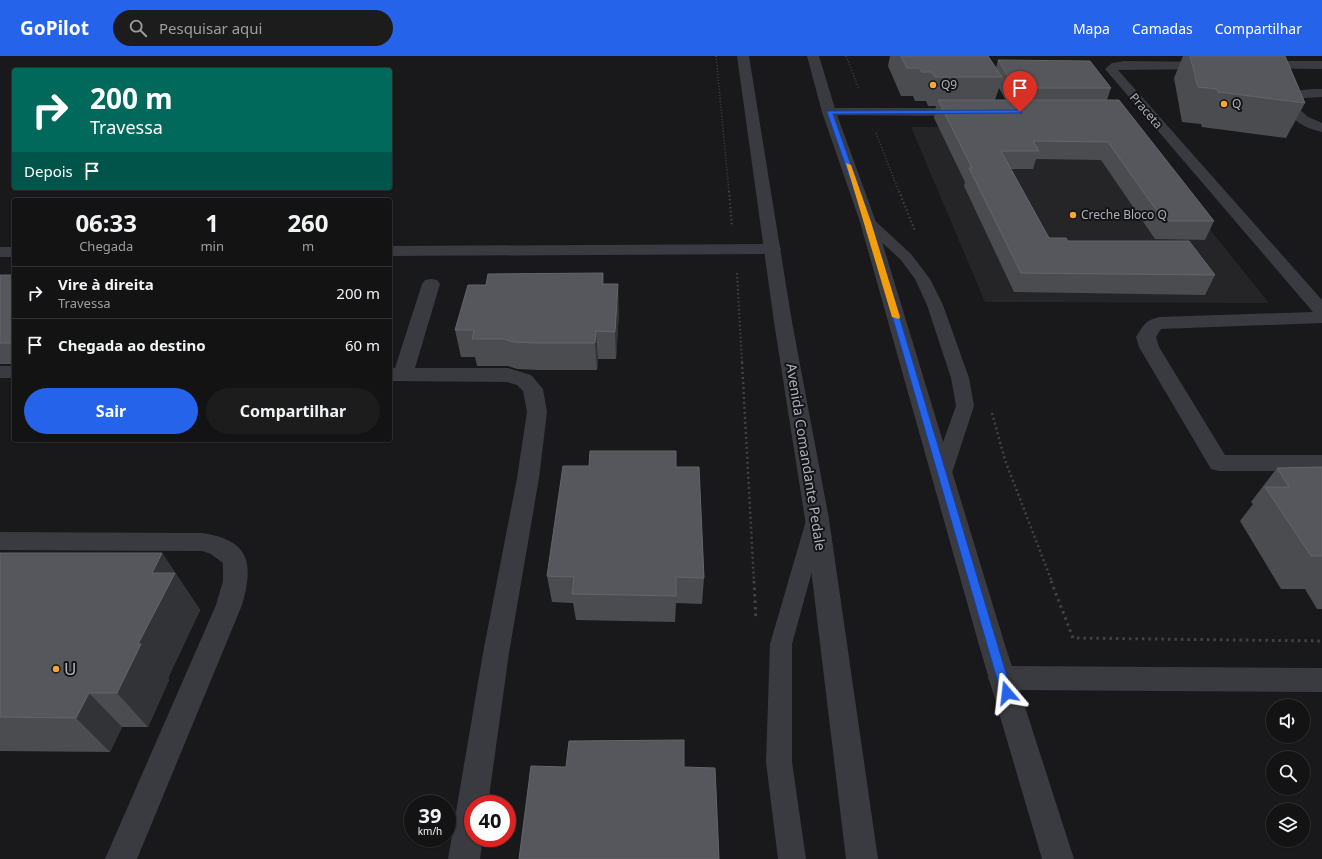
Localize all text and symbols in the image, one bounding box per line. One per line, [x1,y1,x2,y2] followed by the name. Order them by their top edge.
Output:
[113,10,393,46] search box
[20,15,89,41] text: GoPilot
[127,17,149,39] icon: search
[159,18,262,38] text: Pesquisar aqui
[1073,19,1110,38] text: Mapa
[1132,19,1193,38] text: Camadas
[1215,19,1302,38] text: Compartilhar
[1003,71,1037,112] pin
[941,76,957,93] place label: Q9
[1009,77,1031,99] icon: arrive
[90,79,173,117] text: 200 m
[928,80,938,90] marker: Q9
[24,84,76,136] icon: right
[1126,89,1167,132] street label: Praceta
[1232,95,1241,112] place label: Q
[1219,99,1229,109] marker: Q
[90,115,163,139] text: Travessa
[81,160,103,182] icon: arrive
[24,161,73,181] text: Depois
[75,206,137,239] text: 06:33
[205,206,219,239] text: 1
[287,206,329,239] text: 260
[1081,206,1167,223] place label: Creche Bloco Q
[1068,210,1078,220] marker: Creche Bloco Q
[79,237,133,255] text: Chegada
[200,237,224,255] text: min
[302,237,314,255] text: m
[58,274,154,294] text: Vire à direita
[24,282,46,304] icon: right
[336,283,380,303] text: 200 m
[58,294,111,312] text: Travessa
[24,334,46,356] icon: arrive
[58,335,206,355] text: Chegada ao destino
[345,335,380,355] text: 60 m
[782,362,831,552] street label: Avenida Comandante Pedale
[24,388,198,434] button: Sair
[206,388,380,434] button: Compartilhar
[64,657,76,680] place label: U
[51,664,61,674] marker: U
[986,672,1028,714] position arrow
[1266,699,1310,847] map controls
[1266,699,1310,743] button: sound
[1266,751,1310,795] button: search
[464,795,516,847] speed limit sign: 40
[419,802,441,829] text: 39
[1266,803,1310,847] button: layers
[418,824,442,838] text: km/h

